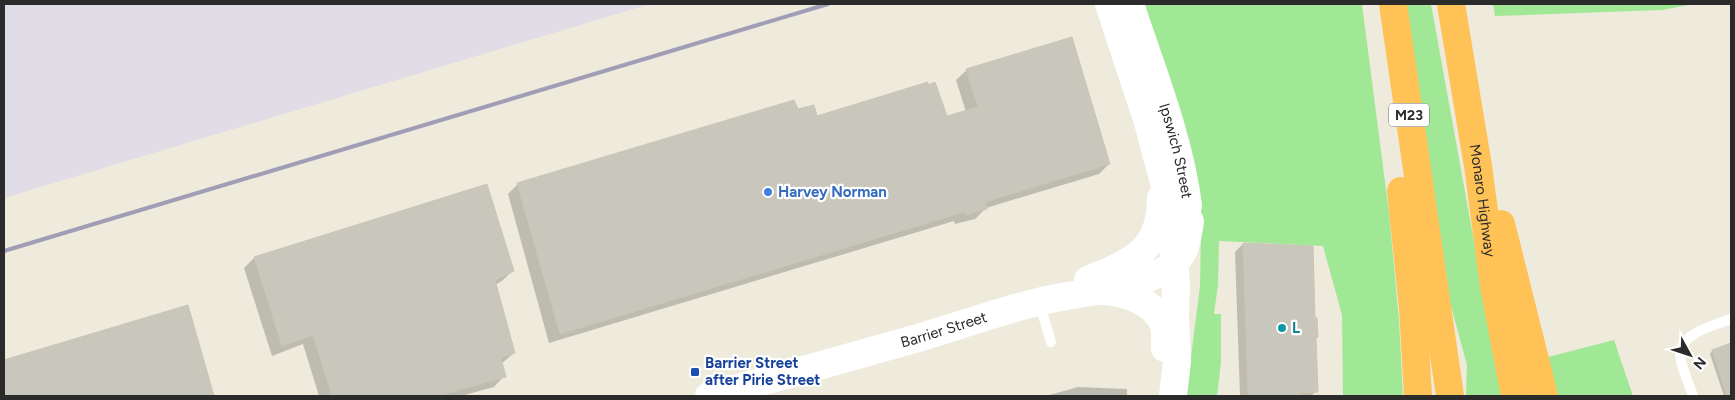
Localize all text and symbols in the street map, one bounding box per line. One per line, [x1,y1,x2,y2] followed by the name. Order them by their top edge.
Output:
[1155,101,1196,200] street label: Ipswich Street
[1389,104,1429,126] road number: M23
[1465,143,1499,258] street label: Monaro Highway
[778,183,887,201] place label: Harvey Norman
[762,186,774,198] marker: Harvey Norman
[898,308,990,352] street label: Barrier Street
[1292,319,1300,337] place label: L
[1276,322,1288,334] marker: L
[1665,330,1715,380] north arrow
[1690,353,1710,373] text: N
[705,354,820,389] place label: Barrier Street after Pirie Street
[689,366,701,378] marker: Barrier Street after Pirie Street

